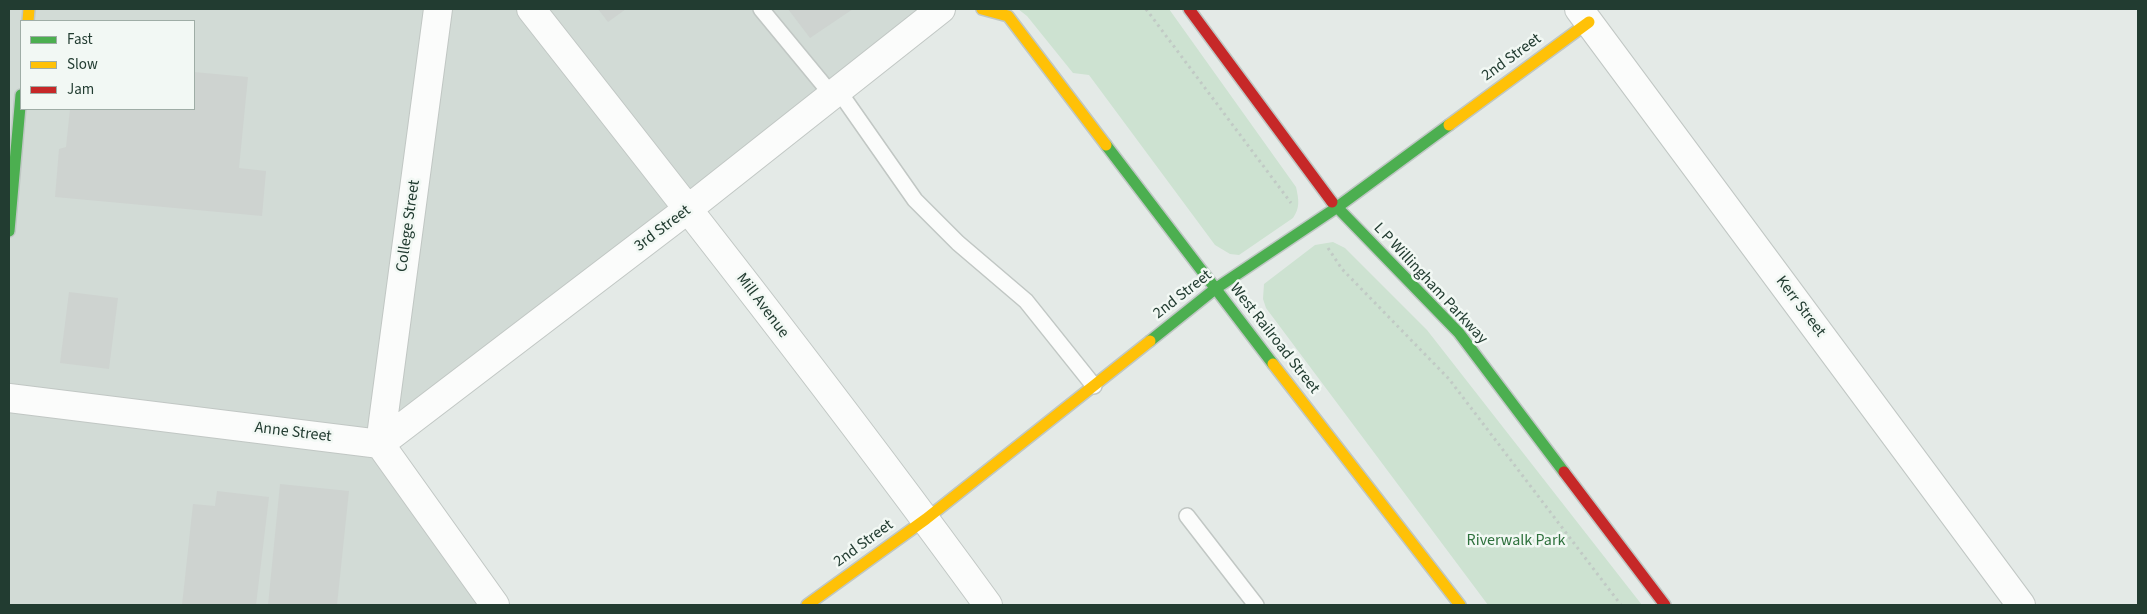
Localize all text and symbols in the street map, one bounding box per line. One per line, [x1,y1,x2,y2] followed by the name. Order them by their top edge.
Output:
[20,20,195,110] legend
[67,29,93,50] text: Fast
[1478,30,1546,86] street label: 2nd Street
[67,54,98,75] text: Slow
[67,79,94,100] text: Jam
[393,179,425,273] street label: College Street
[631,202,695,256] street label: 3rd Street
[1369,219,1491,349] street label: L P Willingham Parkway
[1150,266,1216,324] street label: 2nd Street
[731,270,793,342] street label: Mill Avenue
[1771,273,1829,341] street label: Kerr Street
[1225,280,1323,398] street label: West Railroad Street
[253,419,333,447] street label: Anne Street
[830,516,898,572] street label: 2nd Street
[1467,531,1565,551] park label: Riverwalk Park

